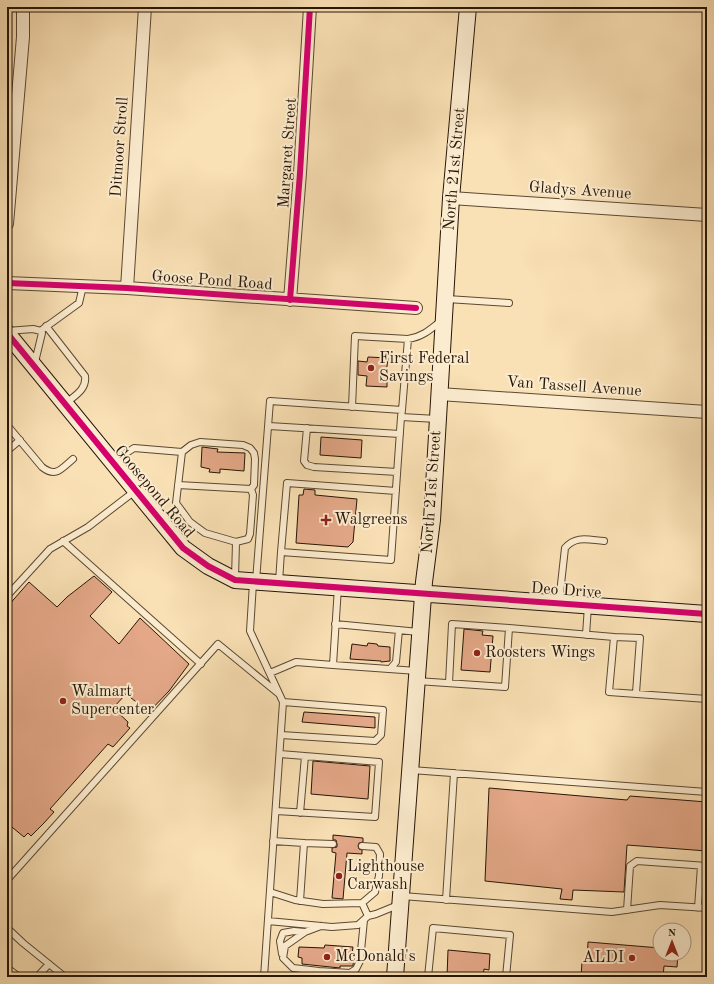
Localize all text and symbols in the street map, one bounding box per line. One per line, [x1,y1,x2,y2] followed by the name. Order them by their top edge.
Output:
[109,96,131,198] street label: Ditmoor Stroll
[276,97,300,209] street label: Margaret Street
[442,106,468,231] street label: North 21st Street
[528,179,632,203] street label: Gladys Avenue
[151,269,273,293] street label: Goose Pond Road
[379,351,469,385] place label: First Federal Savings
[366,363,376,373] marker: First Federal Savings
[506,374,642,400] street label: Van Tassell Avenue
[420,429,444,554] street label: North 21st Street
[111,443,197,541] street label: Goosepond Road
[334,512,408,528] place label: Walgreens
[321,515,331,525] marker: Walgreens
[530,581,602,601] street label: Deo Drive
[485,645,595,661] place label: Roosters Wings
[472,648,482,658] marker: Roosters Wings
[71,684,155,718] place label: Walmart Supercenter
[58,696,68,706] marker: Walmart Supercenter
[347,859,424,893] place label: Lighthouse Carwash
[334,871,344,881] marker: Lighthouse Carwash
[652,922,692,962] north arrow
[668,928,677,939] text: N
[335,949,416,965] place label: McDonald's
[582,950,624,966] place label: ALDI
[322,952,332,962] marker: McDonald's
[627,953,637,963] marker: ALDI

